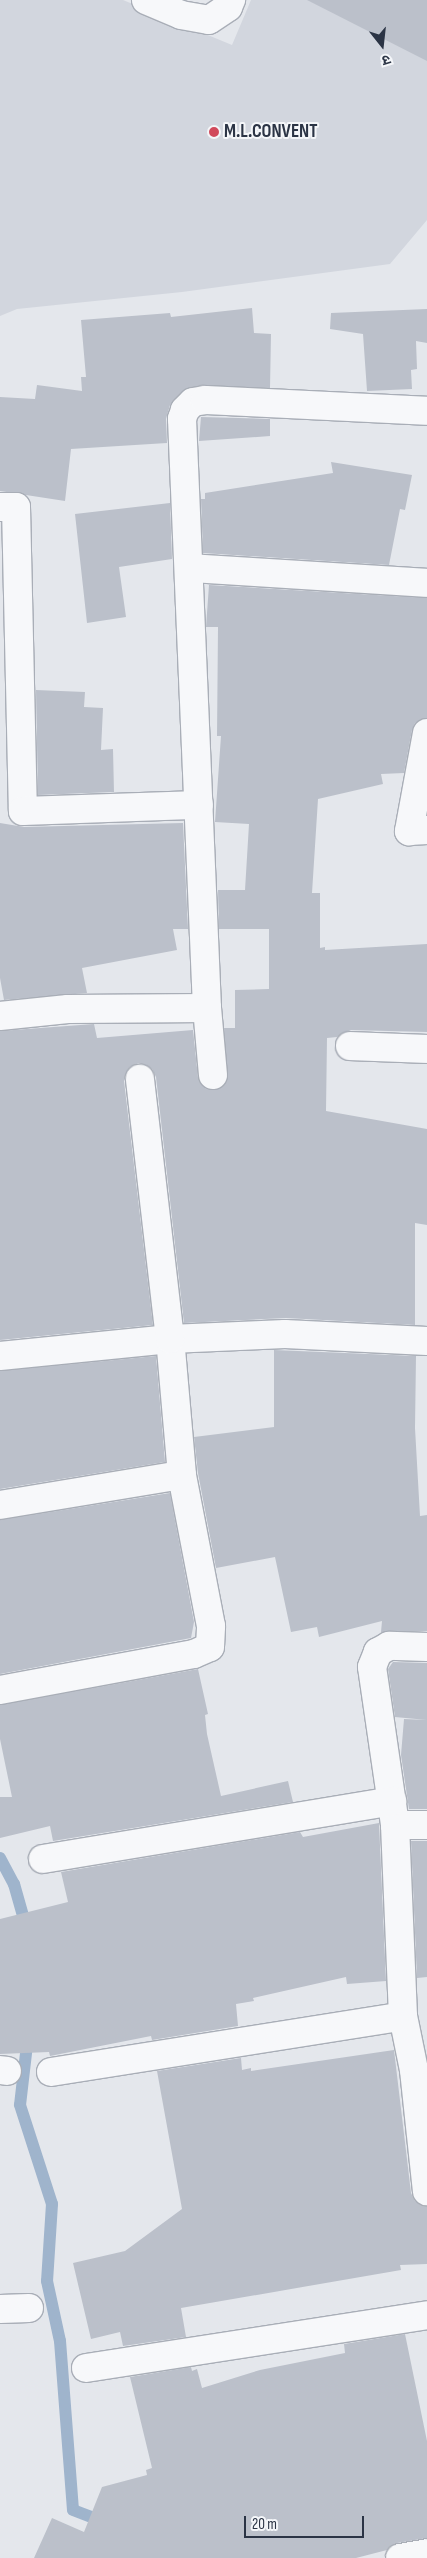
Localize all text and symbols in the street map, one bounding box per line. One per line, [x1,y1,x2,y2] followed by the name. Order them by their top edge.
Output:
[357,20,407,70] north arrow
[380,51,393,69] text: उ
[224,121,318,143] place label: M.L.CONVENT
[208,126,220,138] marker: M.L.CONVENT
[247,2506,367,2538] scale bar
[252,2515,277,2534] text: 20 m

